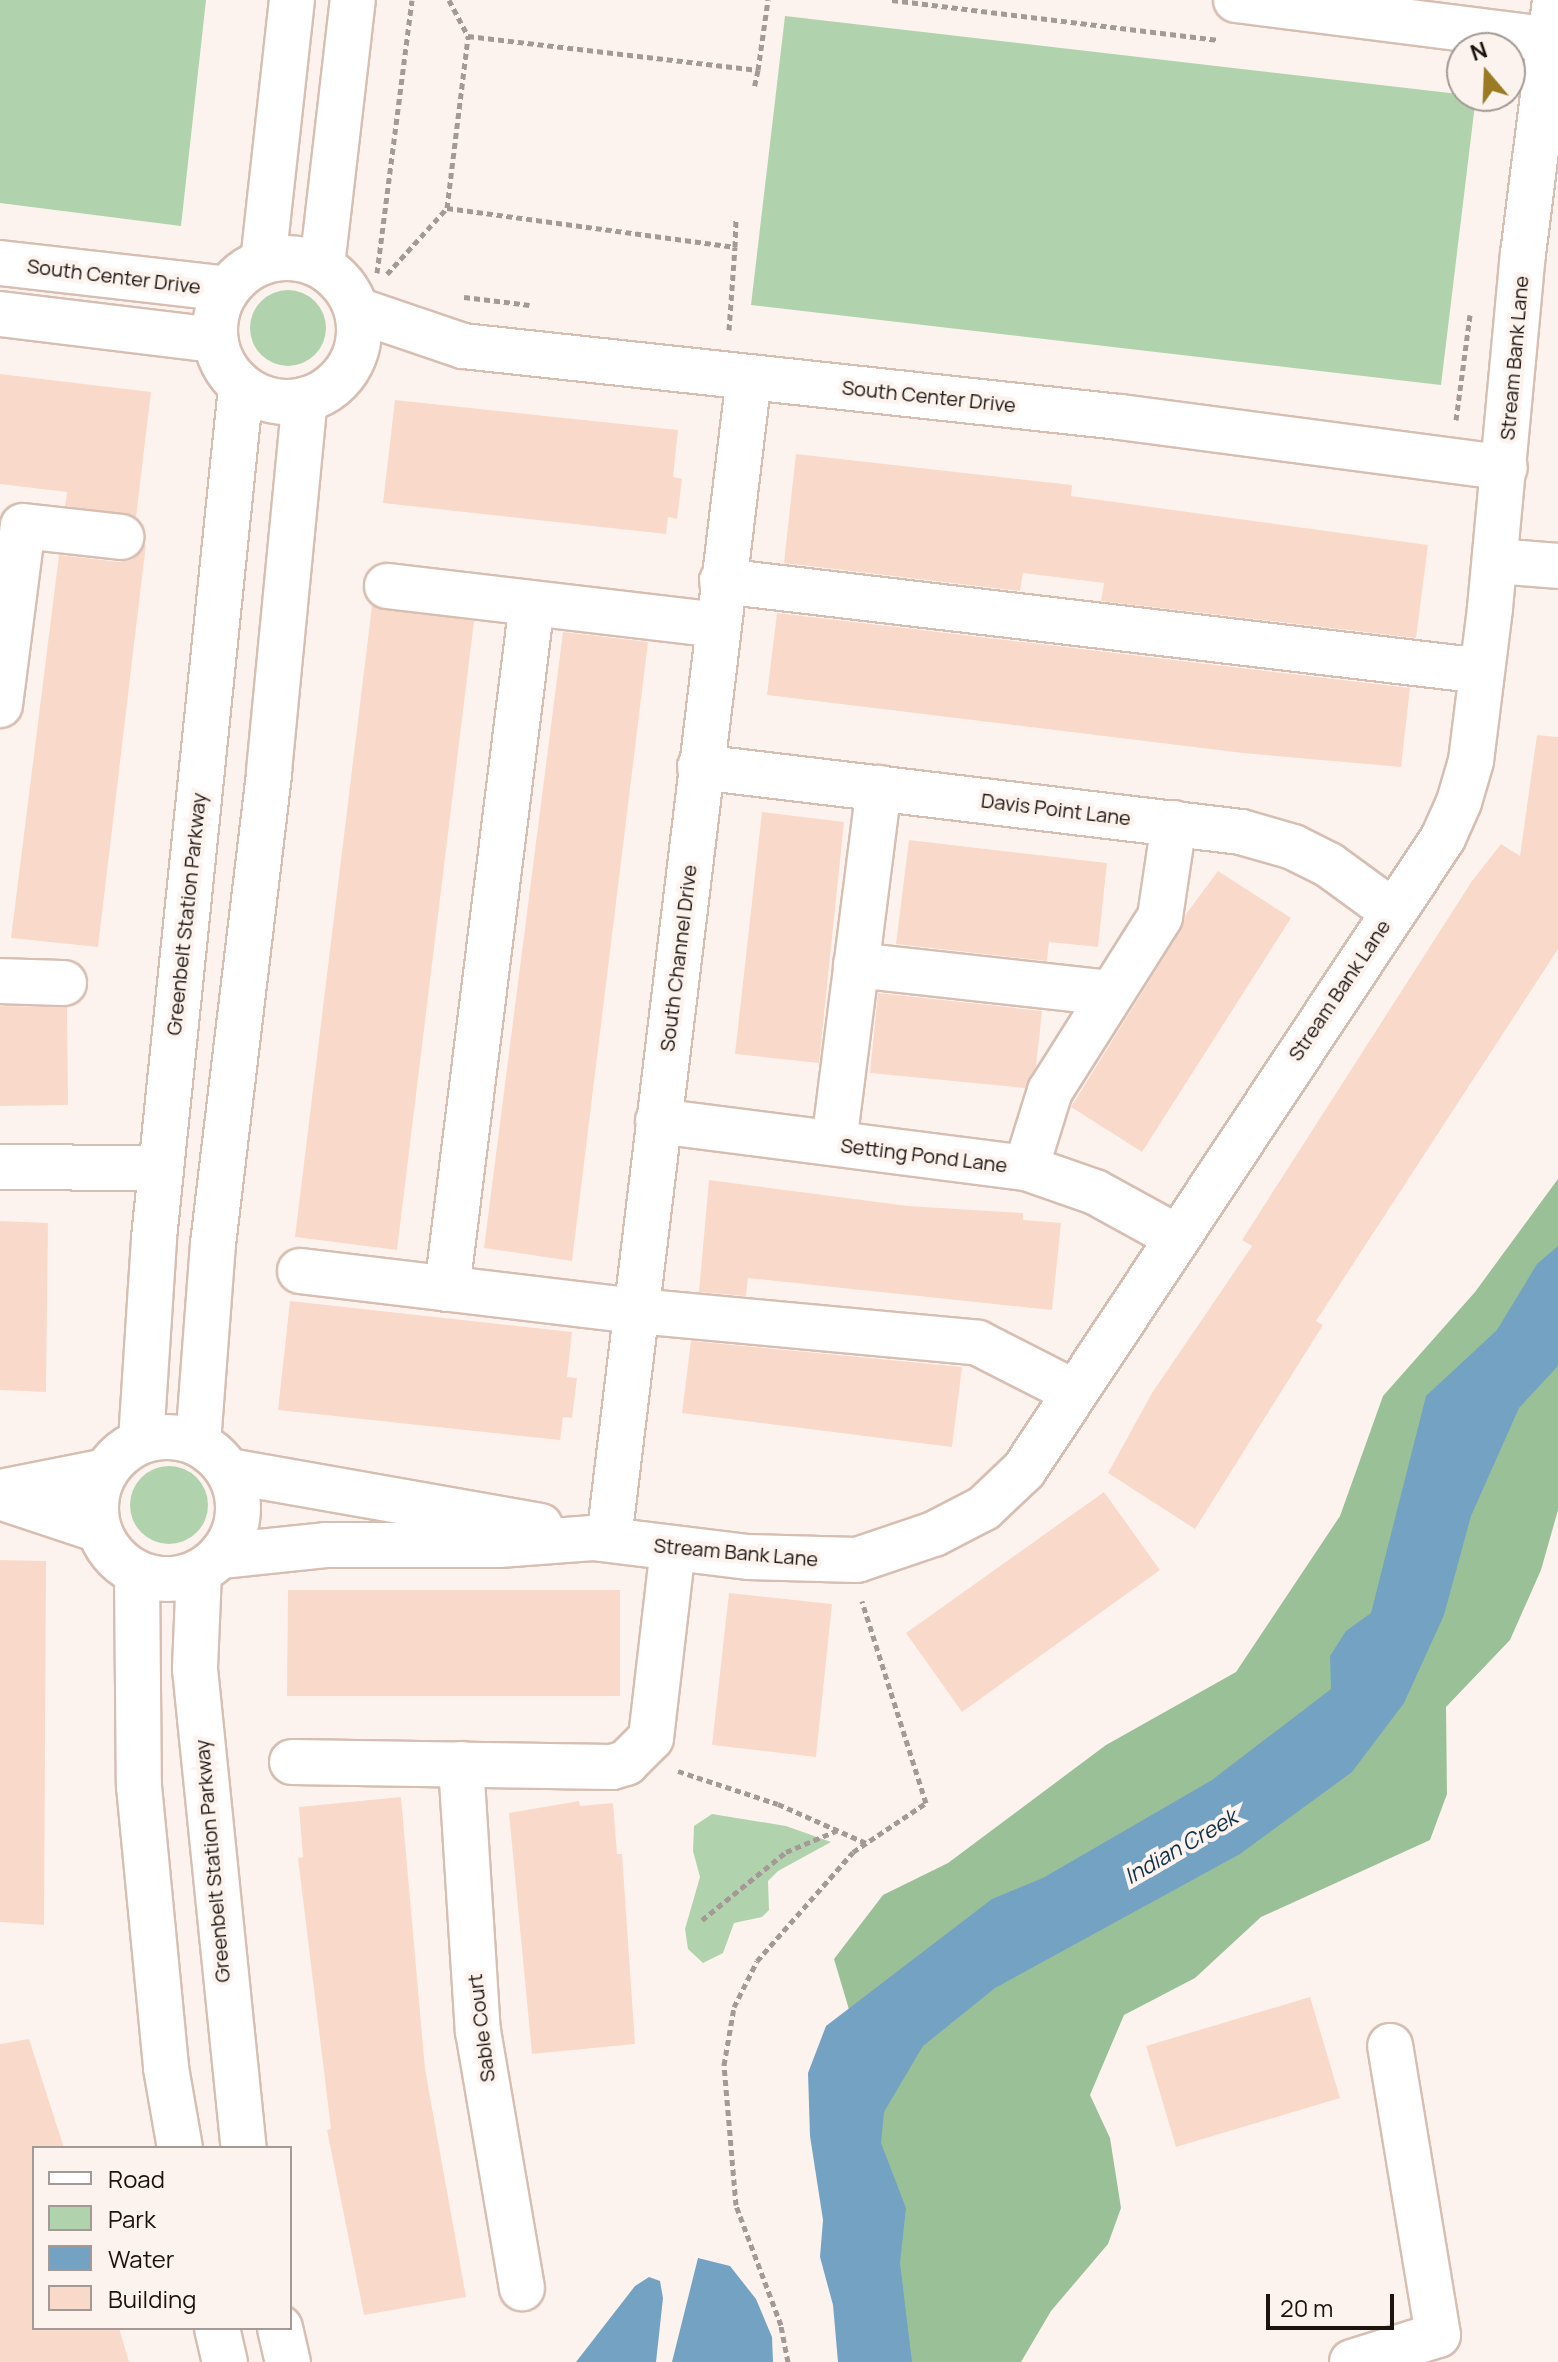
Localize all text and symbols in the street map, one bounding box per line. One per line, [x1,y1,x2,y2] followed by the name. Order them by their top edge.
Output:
[1446,32,1526,112] north arrow
[1466,34,1491,68] text: N
[26,253,202,299] street label: South Center Drive
[1495,275,1533,441] street label: Stream Bank Lane
[841,375,1017,417] street label: South Center Drive
[980,788,1132,830] street label: Davis Point Lane
[161,792,211,1036] street label: Greenbelt Station Parkway
[655,863,701,1053] street label: South Channel Drive
[1283,915,1395,1065] street label: Stream Bank Lane
[839,1133,1009,1177] street label: Setting Pond Lane
[653,1533,819,1571] street label: Stream Bank Lane
[189,1739,235,1983] street label: Greenbelt Station Parkway
[1120,1804,1242,1890] water label: Indian Creek
[462,1973,500,2083] street label: Sable Court
[32,2146,292,2330] legend
[108,2162,165,2195] text: Road
[108,2202,156,2235] text: Park
[108,2242,175,2275] text: Water
[1270,2278,1398,2328] scale bar
[108,2282,196,2315] text: Building
[1280,2291,1333,2324] text: 20 m

